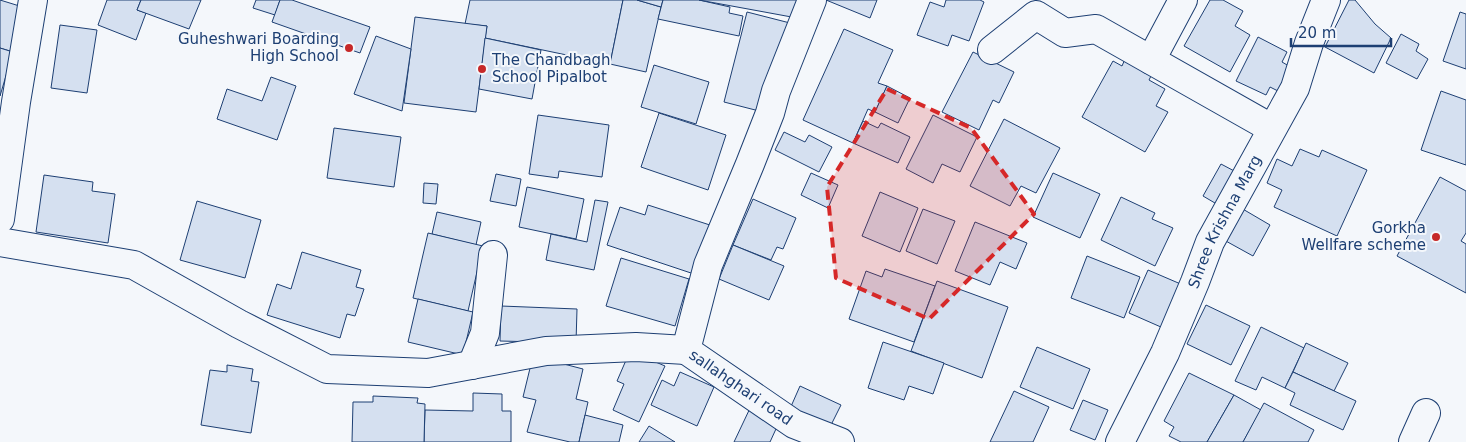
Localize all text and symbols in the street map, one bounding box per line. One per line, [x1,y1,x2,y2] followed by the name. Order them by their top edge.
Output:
[1291,15,1391,47] scale bar
[1298,24,1336,42] text: 20 m
[178,30,339,65] place label: Guheshwari Boarding High School
[343,42,355,54] marker: Guheshwari Boarding High School
[491,51,611,86] place label: The Chandbagh School Pipalbot
[476,63,488,75] marker: The Chandbagh School Pipalbot
[1184,152,1265,291] street label: Shree Krishna Marg
[1302,219,1426,254] place label: Gorkha Wellfare scheme
[1430,231,1442,243] marker: Gorkha Wellfare scheme
[686,346,796,429] street label: sallahghari road

